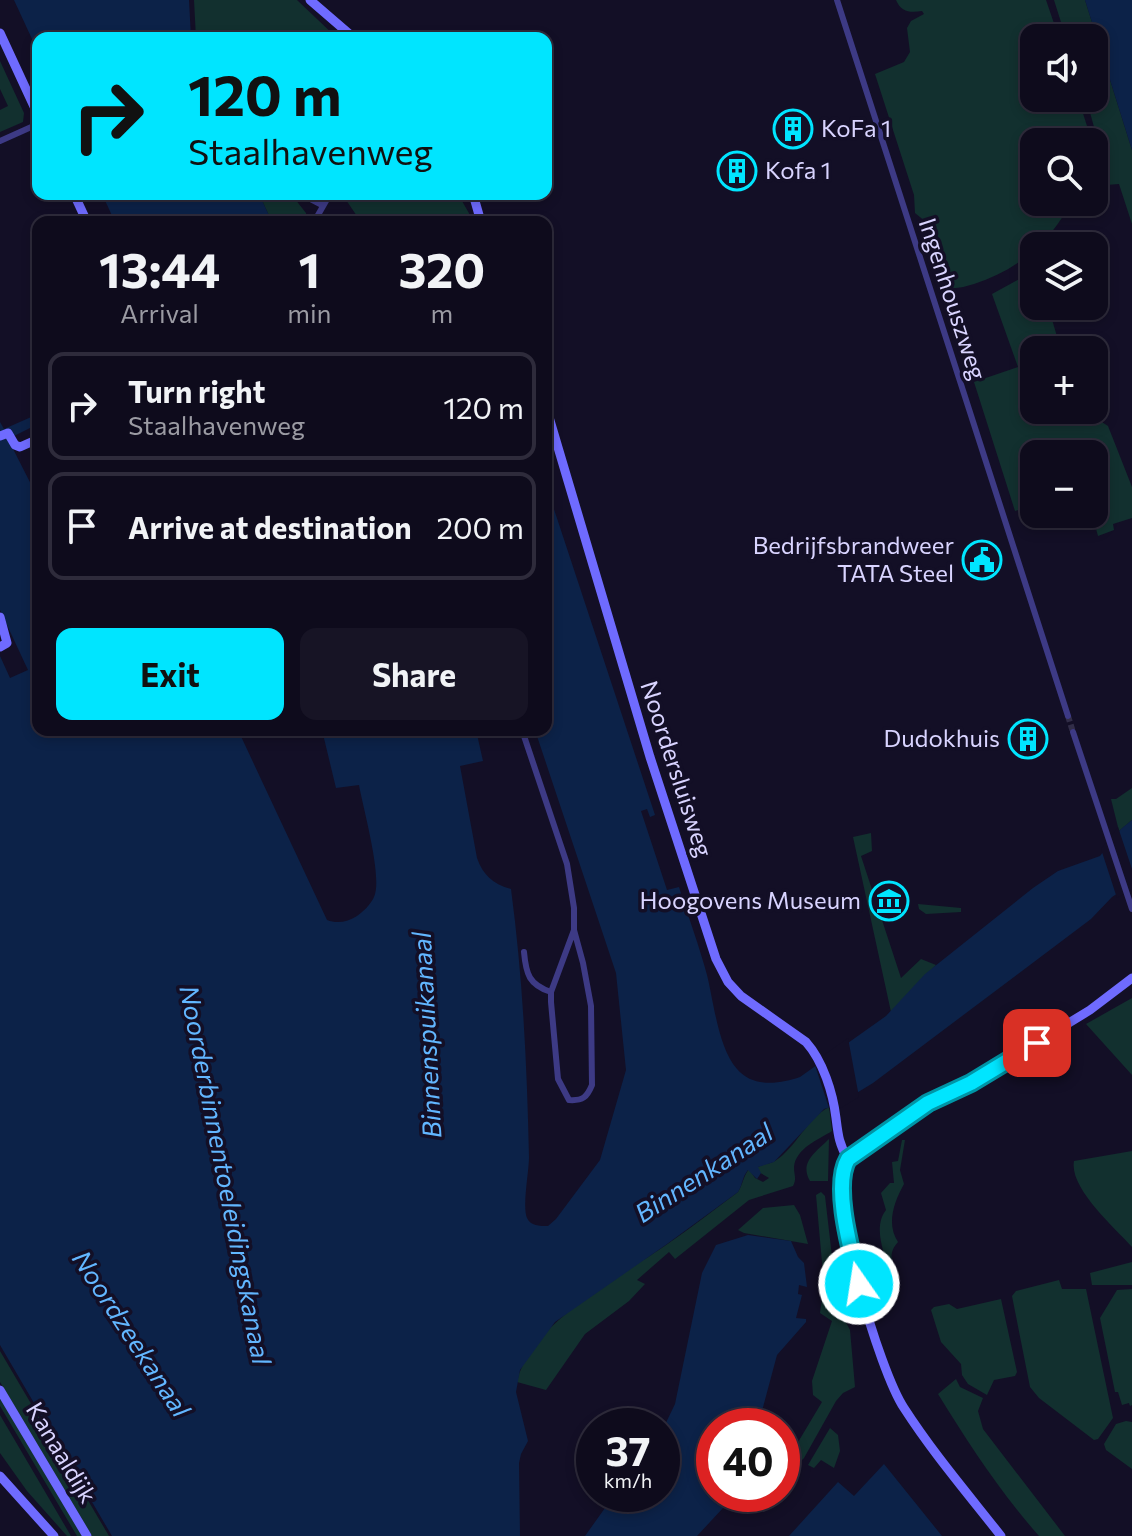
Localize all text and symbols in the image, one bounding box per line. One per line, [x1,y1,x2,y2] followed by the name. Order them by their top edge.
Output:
[1020,24,1108,528] map controls
[1020,24,1108,112] button: sound
[188,59,342,128] text: 120 m
[56,64,160,168] icon: right
[772,108,814,150] building icon: KoFa 1
[821,113,891,142] place label: KoFa 1
[188,128,433,172] text: Staalhavenweg
[1020,128,1108,216] button: search
[716,150,758,192] building icon: Kofa 1
[765,155,831,184] place label: Kofa 1
[914,214,993,383] street label: Ingenhouszweg
[1020,232,1108,320] button: layers
[99,239,220,298] text: 13:44
[298,239,320,298] text: 1
[398,239,485,298] text: 320
[120,297,199,328] text: Arrival
[287,297,331,328] text: min
[430,297,453,328] text: m
[1020,336,1108,424] button: +
[128,372,265,409] text: Turn right
[60,384,104,428] icon: right
[443,388,524,425] text: 120 m
[128,409,305,440] text: Staalhavenweg
[1020,440,1108,528] button: −
[60,504,104,548] icon: arrive
[128,508,412,545] text: Arrive at destination
[436,508,524,545] text: 200 m
[753,530,954,587] place label: Bedrijfsbrandweer TATA Steel
[961,539,1003,581] public building icon: Bedrijfsbrandweer TATA Steel
[56,628,284,720] button: Exit
[300,628,528,720] button: Share
[635,677,720,860] street label: Noordersluisweg
[1007,718,1049,760] building icon: Dudokhuis
[883,723,1000,752] place label: Dudokhuis
[868,880,910,922] museum icon: Hoogovens Museum
[640,885,861,914] place label: Hoogovens Museum
[405,930,446,1139] water label: Binnenspuikanaal
[174,982,279,1368] water label: Noorderbinnentoeleidingskanaal
[1003,1009,1071,1077] pin
[1015,1021,1059,1065] icon: arrive
[628,1115,779,1228] water label: Binnenkanaal
[817,1242,901,1326] position arrow
[67,1244,198,1423] water label: Noordzeekanaal
[21,1396,104,1508] street label: Kanaaldijk
[696,1408,800,1512] speed limit sign: 40
[606,1425,650,1474] text: 37
[604,1468,652,1492] text: km/h

